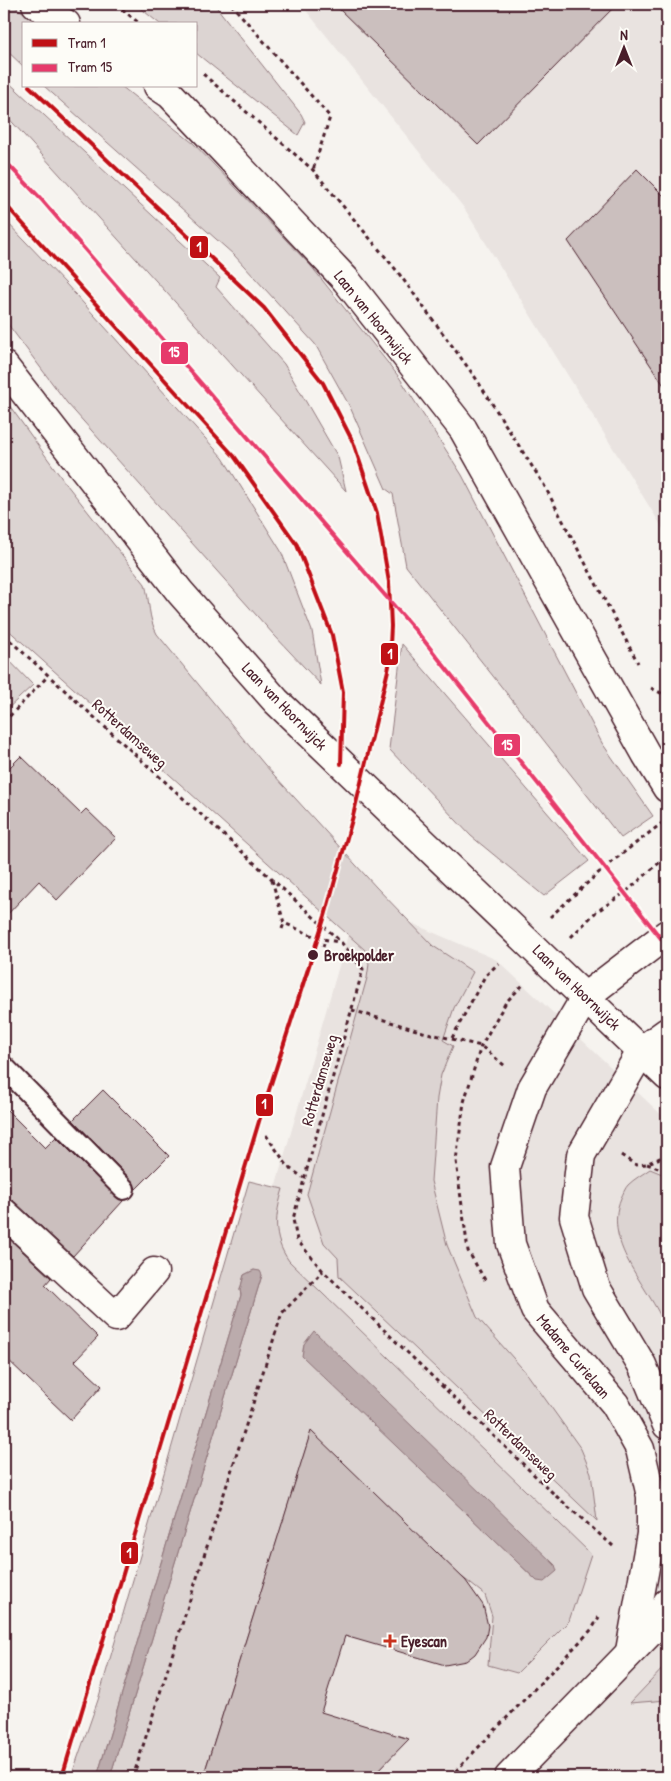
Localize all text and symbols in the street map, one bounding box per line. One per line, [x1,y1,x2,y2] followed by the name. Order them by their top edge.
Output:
[22,22,198,88] legend
[598,22,648,72] north arrow
[620,25,628,44] text: N
[68,32,106,53] text: Tram 1
[68,56,113,77] text: Tram 15
[189,235,209,259] line badge: 1
[196,237,202,256] text: 1
[329,266,419,369] street label: Laan van Hoornwijck
[160,341,189,365] line badge: 15
[168,342,180,361] text: 15
[380,642,399,666] line badge: 1
[387,644,393,663] text: 1
[237,657,333,755] street label: Laan van Hoornwijck
[88,693,172,773] street label: Rotterdamseweg
[493,733,521,757] line badge: 15
[501,735,513,754] text: 15
[528,939,626,1035] street label: Laan van Hoornwijck
[324,944,395,967] place label: Broekpolder
[306,948,320,962] marker: Broekpolder
[295,1032,343,1128] street label: Rotterdamseweg
[255,1093,274,1117] line badge: 1
[261,1094,267,1113] text: 1
[532,1309,616,1403] street label: Madame Curielaan
[480,1403,562,1485] street label: Rotterdamseweg
[120,1541,139,1565] line badge: 1
[126,1543,132,1562] text: 1
[401,1630,447,1653] place label: Eyescan
[383,1634,397,1648] marker: Eyescan

